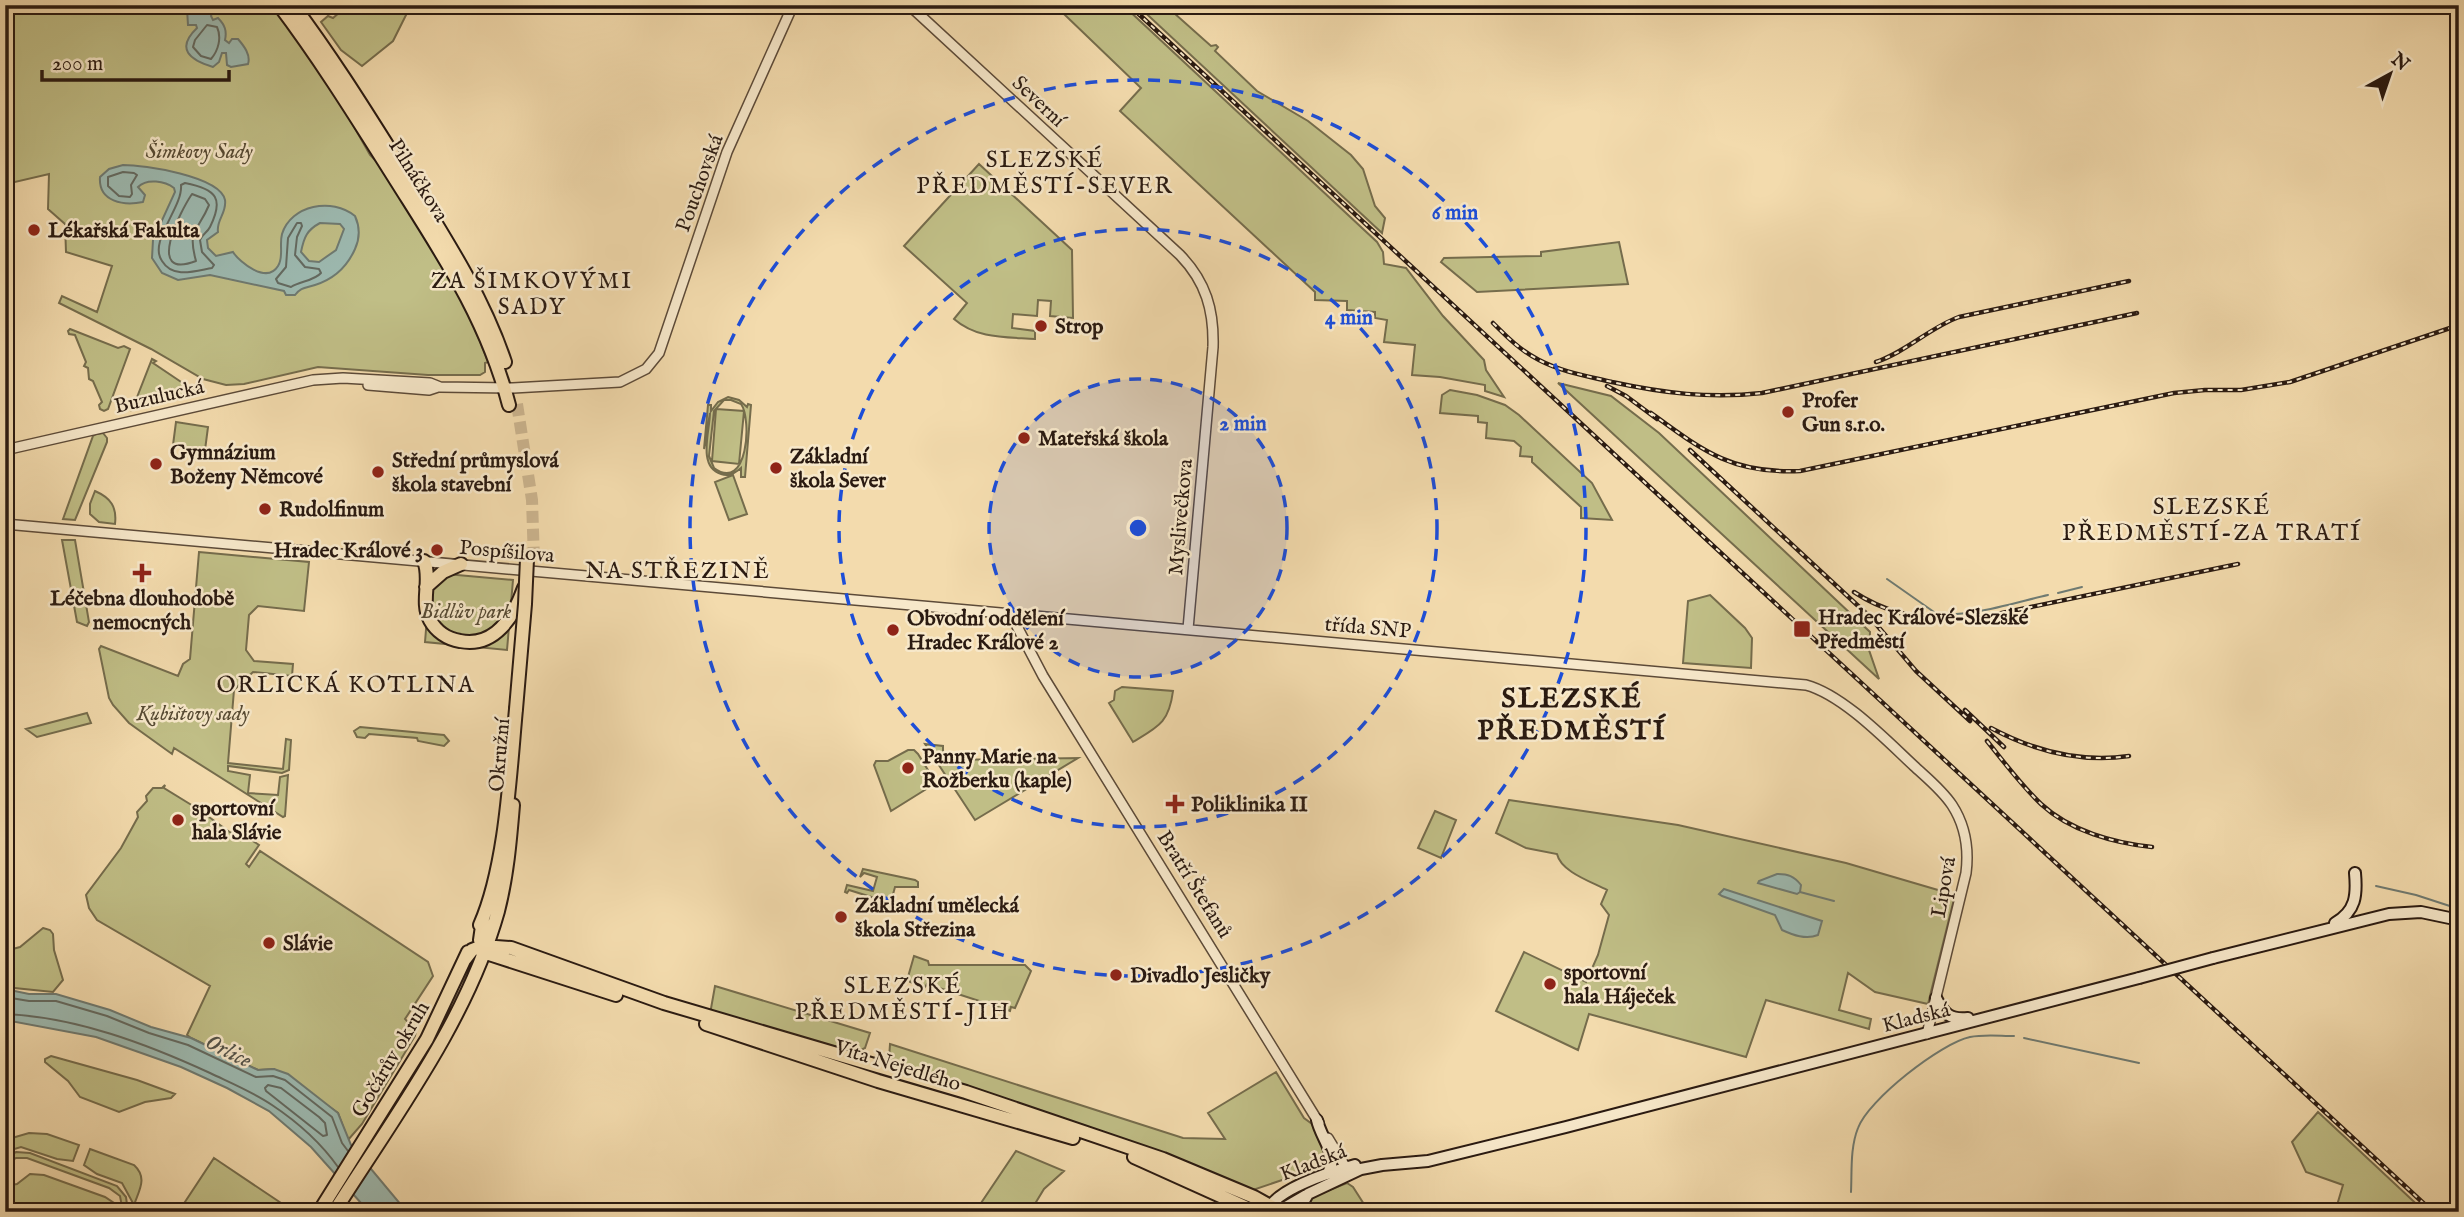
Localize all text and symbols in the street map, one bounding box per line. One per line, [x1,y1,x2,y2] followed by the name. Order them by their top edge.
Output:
[42,38,229,82] scale bar
[2356,38,2426,108] north arrow
[2385,47,2414,77] text: N
[52,51,103,78] text: 200 m
[1005,70,1072,135] street label: Severní
[670,130,731,236] street label: Pouchovská
[382,134,454,228] street label: Pilnáčkova
[145,139,253,166] park label: Šimkovy Sady
[916,145,1174,201] district label: SLEZSKÉ PŘEDMĚSTÍ-SEVER
[1432,200,1478,227] text: 6 min
[48,218,200,245] place label: Lékařská Fakulta
[26,222,42,238] marker: Lékařská Fakulta
[431,266,633,322] district label: ZA ŠIMKOVÝMI SADY
[1325,305,1373,332] text: 4 min
[1055,314,1104,341] place label: Strop
[1033,318,1049,334] marker: Strop
[112,374,208,421] street label: Buzulucká
[1802,388,1885,439] place label: Profer Gun s.r.o.
[1780,404,1796,420] marker: Profer Gun s.r.o.
[1219,411,1267,438] text: 2 min
[1038,426,1169,453] place label: Mateřská škola
[1016,430,1032,446] marker: Mateřská škola
[170,440,323,491] place label: Gymnázium Boženy Němcové
[790,444,886,495] place label: Základní škola Sever
[392,448,560,499] place label: Střední průmyslová škola stavební
[148,456,164,472] marker: Gymnázium Boženy Němcové
[1163,457,1200,576] street label: Myslivečkova
[768,460,784,476] marker: Základní škola Sever
[370,464,386,480] marker: Střední průmyslová škola stavební
[2062,492,2362,548] district label: SLEZSKÉ PŘEDMĚSTÍ-ZA TRATÍ
[279,497,385,524] place label: Rudolfinum
[257,501,273,517] marker: Rudolfinum
[1126,516,1150,540] centre of rings
[458,535,556,570] street label: Pospíšilova
[274,538,423,565] place label: Hradec Králové 3
[429,542,445,558] marker: Hradec Králové 3
[585,556,771,586] district label: NA STŘEZINĚ
[132,563,152,583] marker: Léčebna dlouhodobě nemocných
[50,586,234,637] place label: Léčebna dlouhodobě nemocných
[421,599,512,626] park label: Bidlův park
[1818,605,2029,656] place label: Hradec Králové-Slezské Předměstí
[907,606,1066,657] place label: Obvodní oddělení Hradec Králové 2
[1324,611,1412,646] street label: třída SNP
[1792,619,1812,639] marker: Hradec Králové-Slezské Předměstí
[885,622,901,638] marker: Obvodní oddělení Hradec Králové 2
[216,670,476,700] district label: ORLICKÁ KOTLINA
[1477,681,1667,749] district label: SLEZSKÉ PŘEDMĚSTÍ
[136,701,250,728] park label: Kubištovy sady
[484,716,517,793] street label: Okružní
[922,744,1072,795] place label: Panny Marie na Rožberku (kaple)
[900,760,916,776] marker: Panny Marie na Rožberku (kaple)
[1191,792,1308,819] place label: Poliklinika II
[1165,794,1185,814] marker: Poliklinika II
[191,796,282,847] place label: sportovní hala Slávie
[170,812,186,828] marker: sportovní hala Slávie
[1150,825,1238,944] street label: Bratří Štefanů
[1926,854,1963,920] street label: Lipová
[855,893,1020,944] place label: Základní umělecká škola Střezina
[833,909,849,925] marker: Základní umělecká škola Střezina
[283,931,333,958] place label: Slávie
[261,935,277,951] marker: Slávie
[1563,960,1676,1011] place label: sportovní hala Háječek
[1130,963,1271,990] place label: Divadlo Jesličky
[1108,967,1124,983] marker: Divadlo Jesličky
[795,971,1011,1027] district label: SLEZSKÉ PŘEDMĚSTÍ-JIH
[1542,976,1558,992] marker: sportovní hala Háječek
[346,997,437,1123] street label: Gočárův okruh
[1880,997,1954,1040] street label: Kladská
[200,1028,257,1075] water label: Orlice
[830,1034,964,1098] street label: Víta Nejedlého
[1277,1138,1351,1188] street label: Kladská

